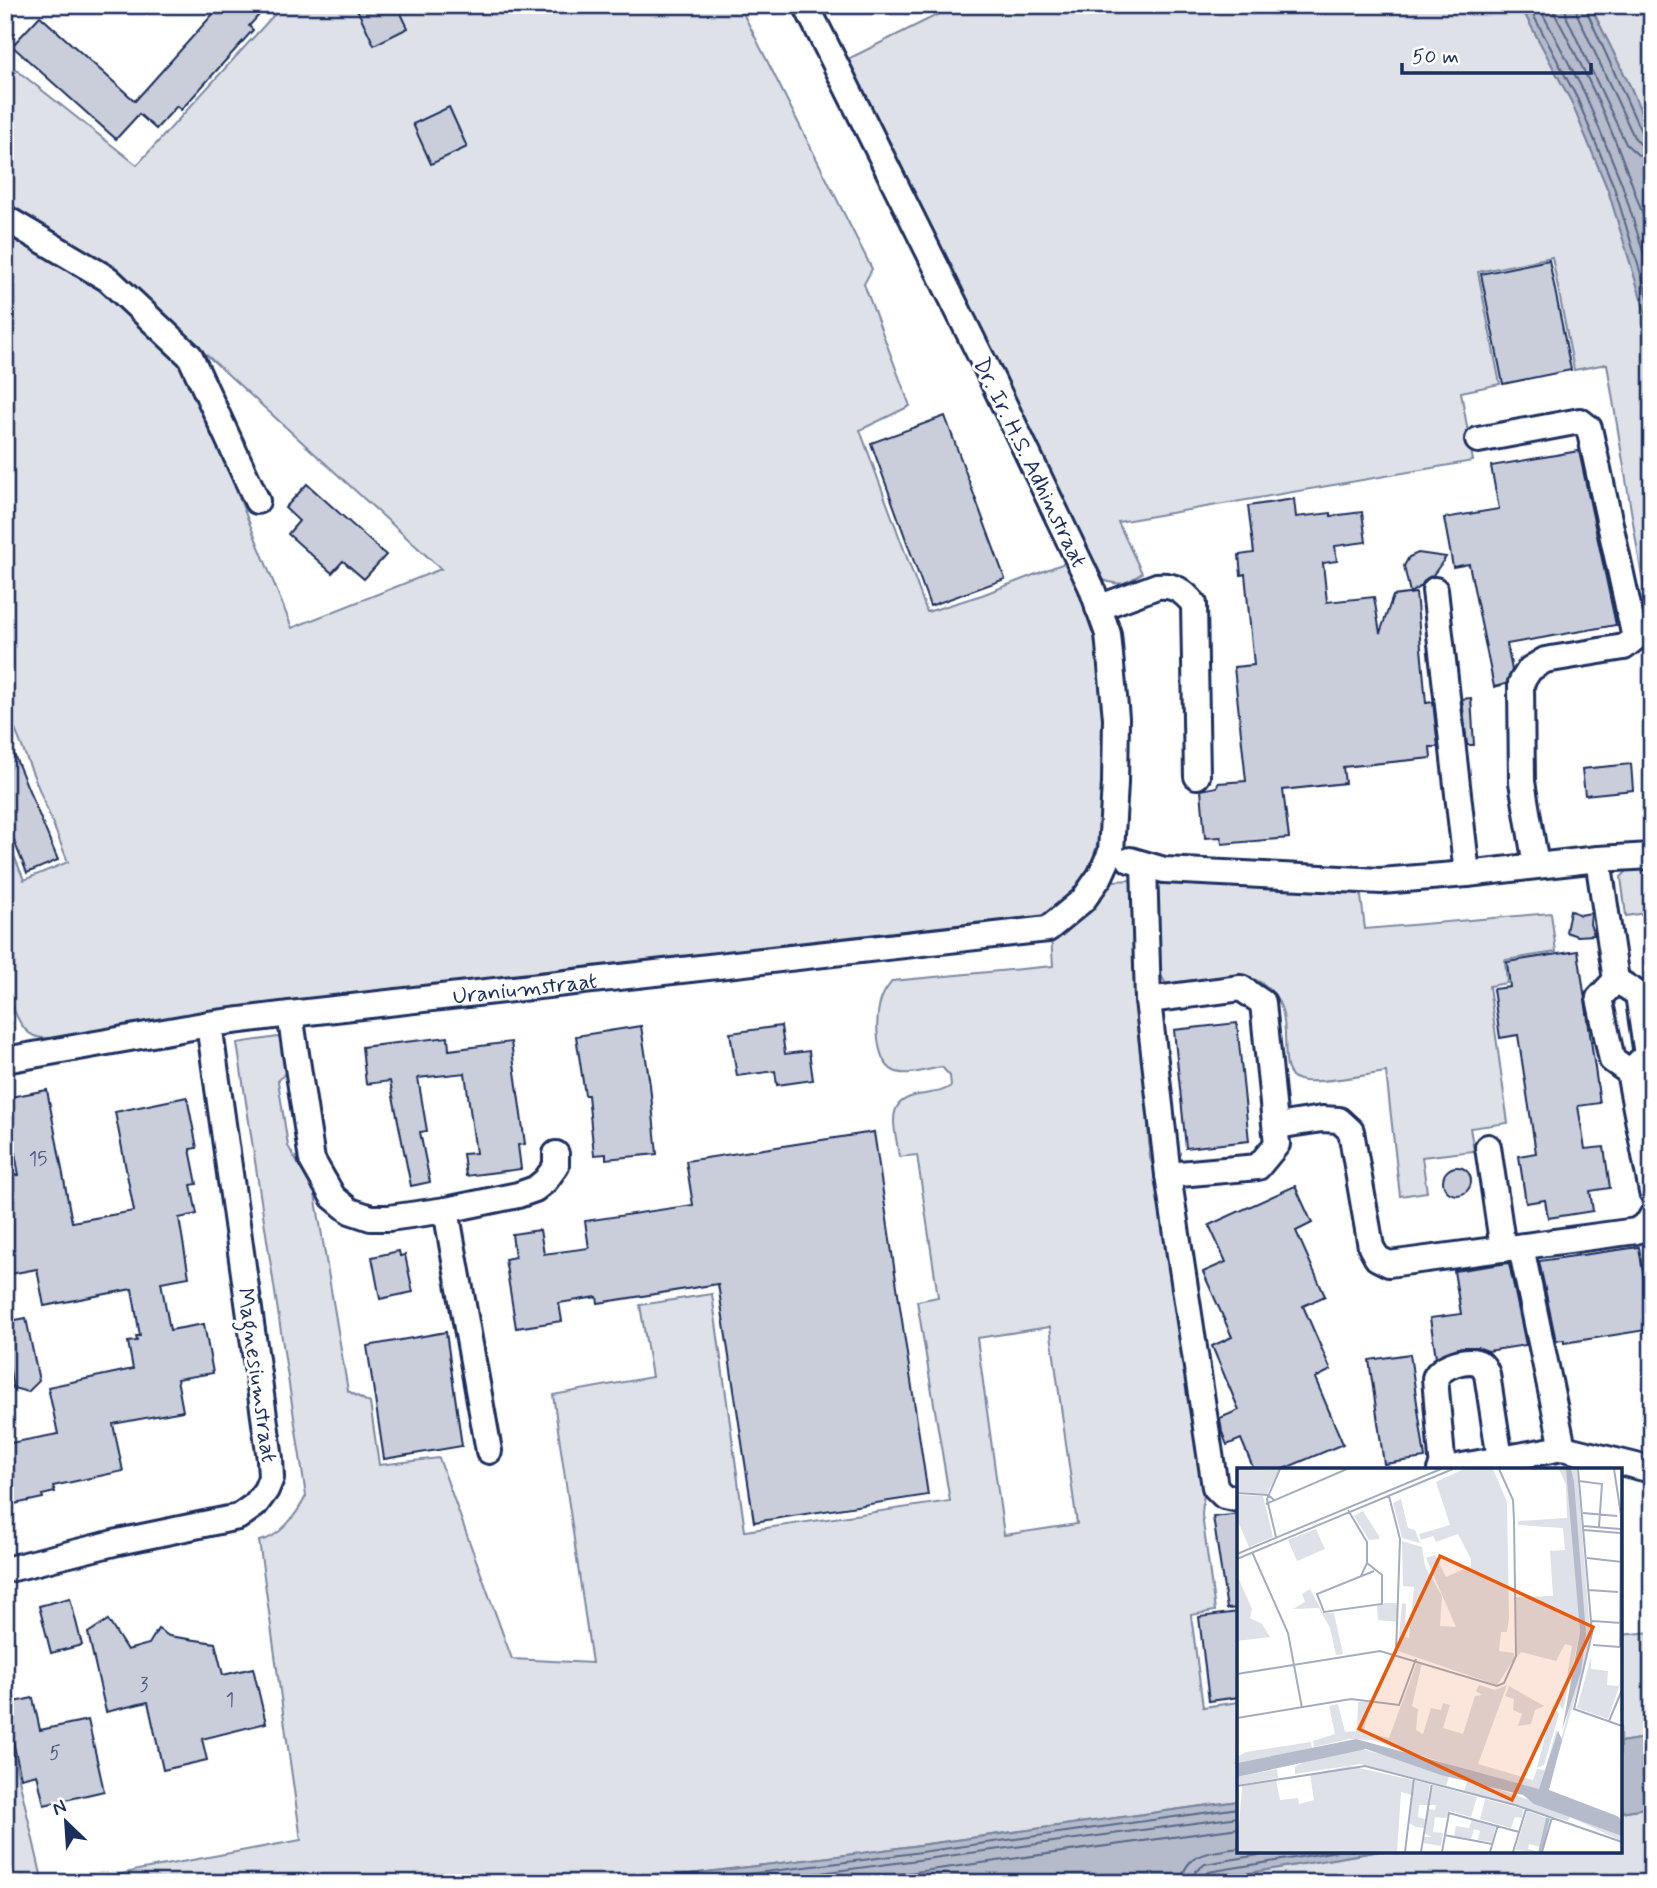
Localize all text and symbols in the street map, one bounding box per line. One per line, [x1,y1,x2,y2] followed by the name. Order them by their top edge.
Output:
[1402,32,1590,76] scale bar
[1412,43,1459,71] text: 50 m
[965,353,1093,573] street label: Dr. Ir. H.S. Adhinstraat
[451,967,599,1013] street label: Uraniumstraat
[29,1147,47,1172] house number: 15
[227,1286,283,1465] street label: Magnesiumstraat
[1237,1468,1622,1853] inset map
[140,1673,149,1698] house number: 3
[226,1688,234,1713] house number: 1
[49,1741,61,1766] house number: 5
[32,1786,102,1856] north arrow
[48,1794,70,1822] text: N

